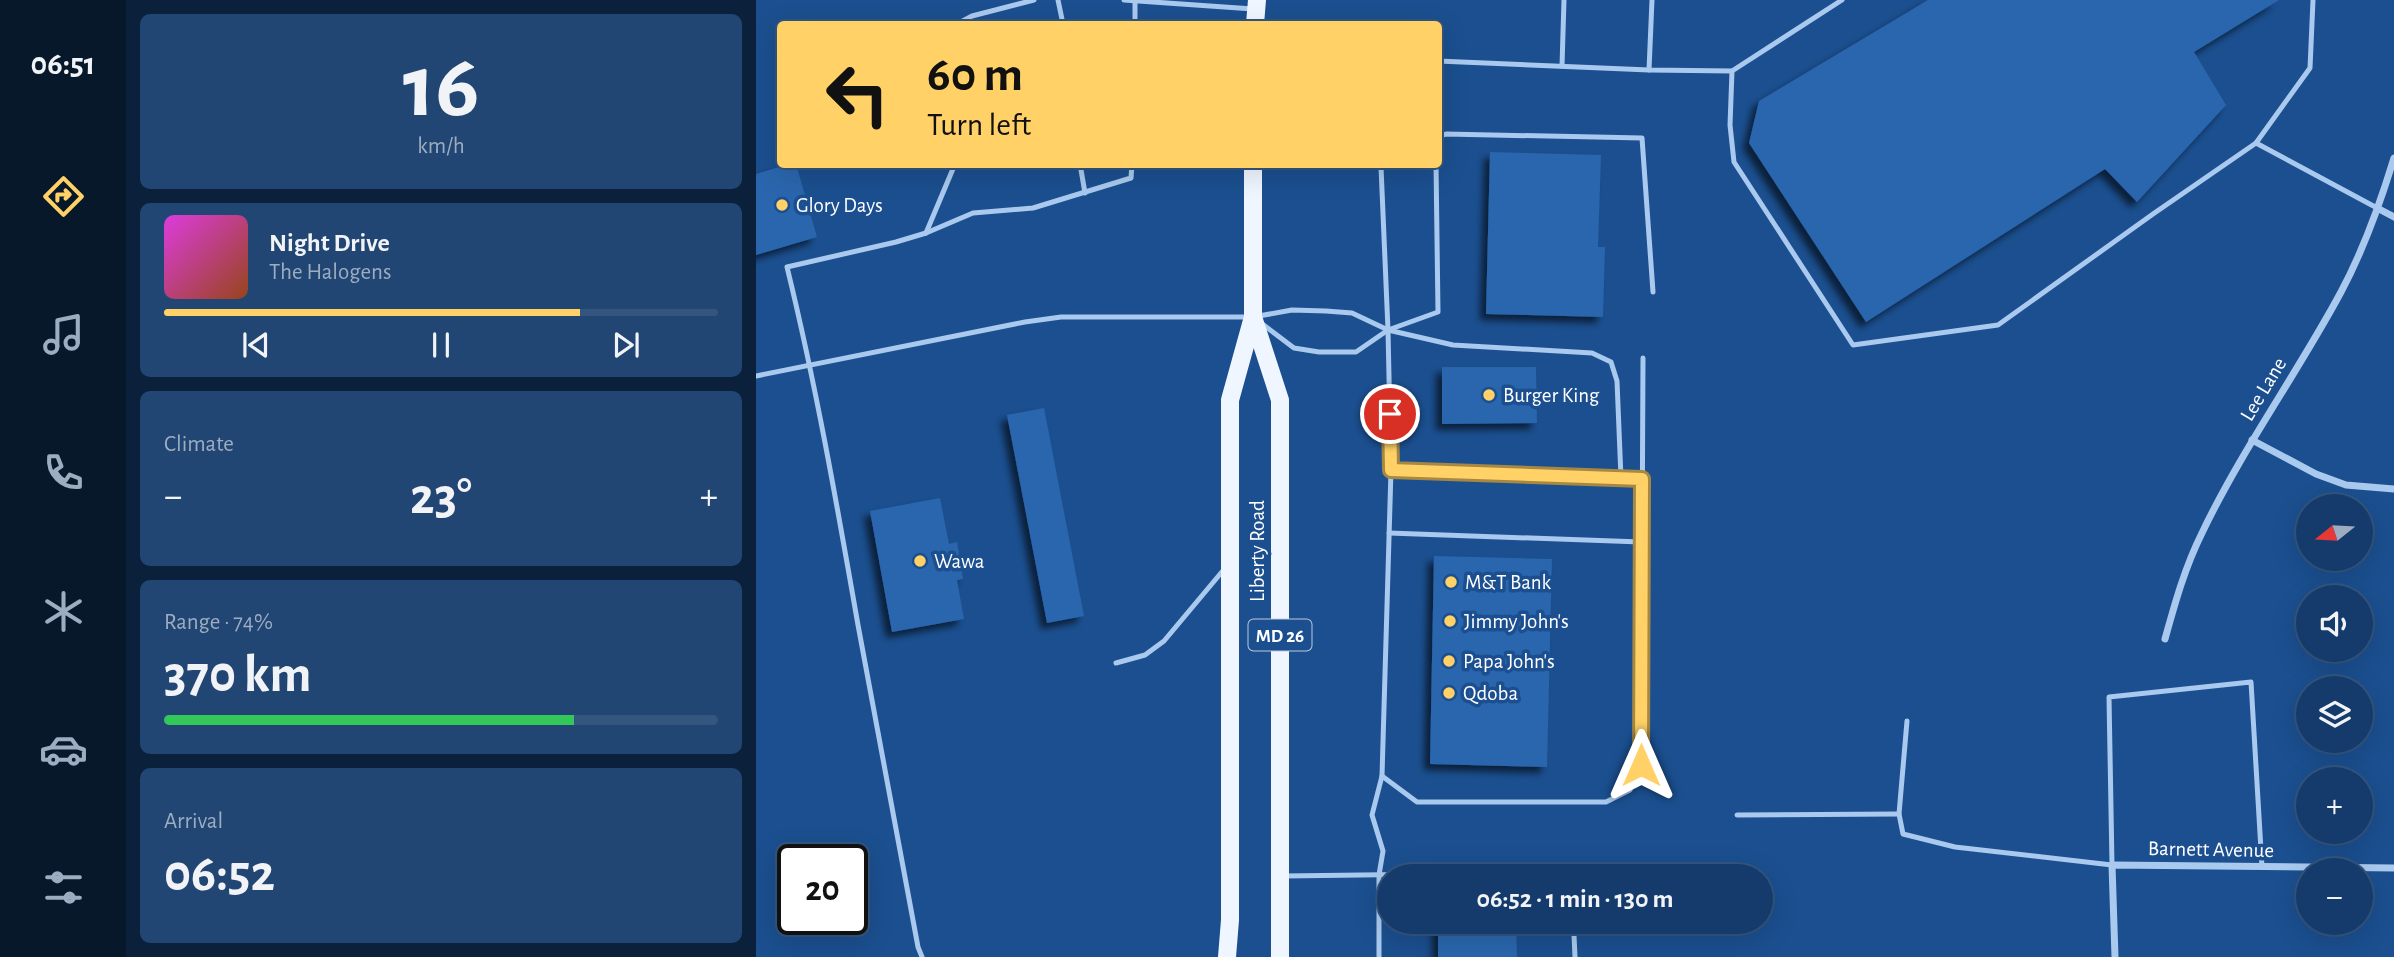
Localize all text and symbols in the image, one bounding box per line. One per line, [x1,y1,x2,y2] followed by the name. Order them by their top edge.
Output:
[403,42,479,133] text: 16
[31,48,95,80] text: 06:51
[812,49,903,140] icon: left
[927,51,1023,100] text: 60 m
[927,109,1031,141] text: Turn left
[417,135,465,158] text: km/h
[39,172,88,221] icon: directions
[796,195,883,216] place label: Glory Days
[774,197,790,213] marker: Glory Days
[269,230,390,256] text: Night Drive
[269,261,391,284] text: The Halogens
[39,310,88,359] icon: music
[237,326,275,364] icon: previous
[422,326,460,364] icon: pause
[607,326,645,364] icon: next
[2236,354,2290,425] street label: Lee Lane
[1360,384,1420,444] pin
[1503,385,1600,406] place label: Burger King
[1481,387,1497,403] marker: Burger King
[1371,395,1409,433] icon: arrive
[164,433,234,456] text: Climate
[39,448,88,497] icon: phone
[410,471,472,523] text: 23°
[164,478,182,516] text: −
[700,478,718,516] text: +
[2296,494,2373,570] north arrow
[2296,494,2373,935] map controls
[1247,500,1268,602] street label: Liberty Road
[934,551,985,572] place label: Wawa
[912,553,928,569] marker: Wawa
[1465,572,1552,593] place label: M&T Bank
[1443,574,1459,590] marker: M&T Bank
[2296,585,2373,662] button: sound
[39,587,88,636] icon: climate
[164,611,273,634] text: Range · 74%
[1464,611,1569,632] place label: Jimmy John's
[1442,613,1458,629] marker: Jimmy John's
[1248,620,1312,650] road number: MD 26
[164,649,312,701] text: 370 km
[1463,651,1555,672] place label: Papa John's
[1441,653,1457,669] marker: Papa John's
[2296,676,2373,753] button: layers
[1463,683,1518,704] place label: Qdoba
[1441,685,1457,701] marker: Qdoba
[39,725,88,774] icon: car
[1604,728,1678,802] position arrow
[2296,767,2373,844] button: +
[164,810,223,833] text: Arrival
[2148,838,2274,861] street label: Barnett Avenue
[777,844,868,935] speed limit sign: 20
[164,848,275,900] text: 06:52
[2296,858,2373,935] button: −
[39,863,88,912] icon: filters
[1477,886,1673,912] text: 06:52 · 1 min · 130 m

